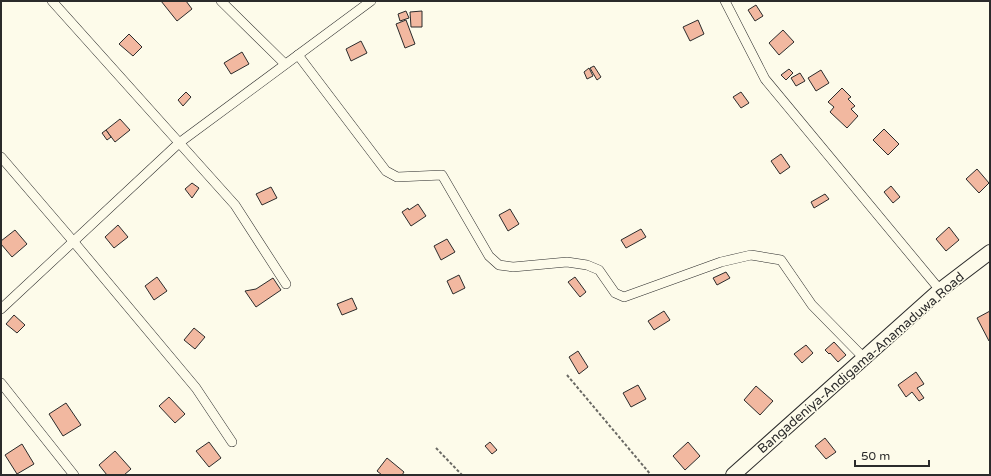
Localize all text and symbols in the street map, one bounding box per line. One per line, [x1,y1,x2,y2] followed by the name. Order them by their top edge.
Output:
[754,269,968,457] street label: Bangadeniya-Andigama-Anamaduwa Road
[855,442,929,468] scale bar
[861,449,890,463] text: 50 m

